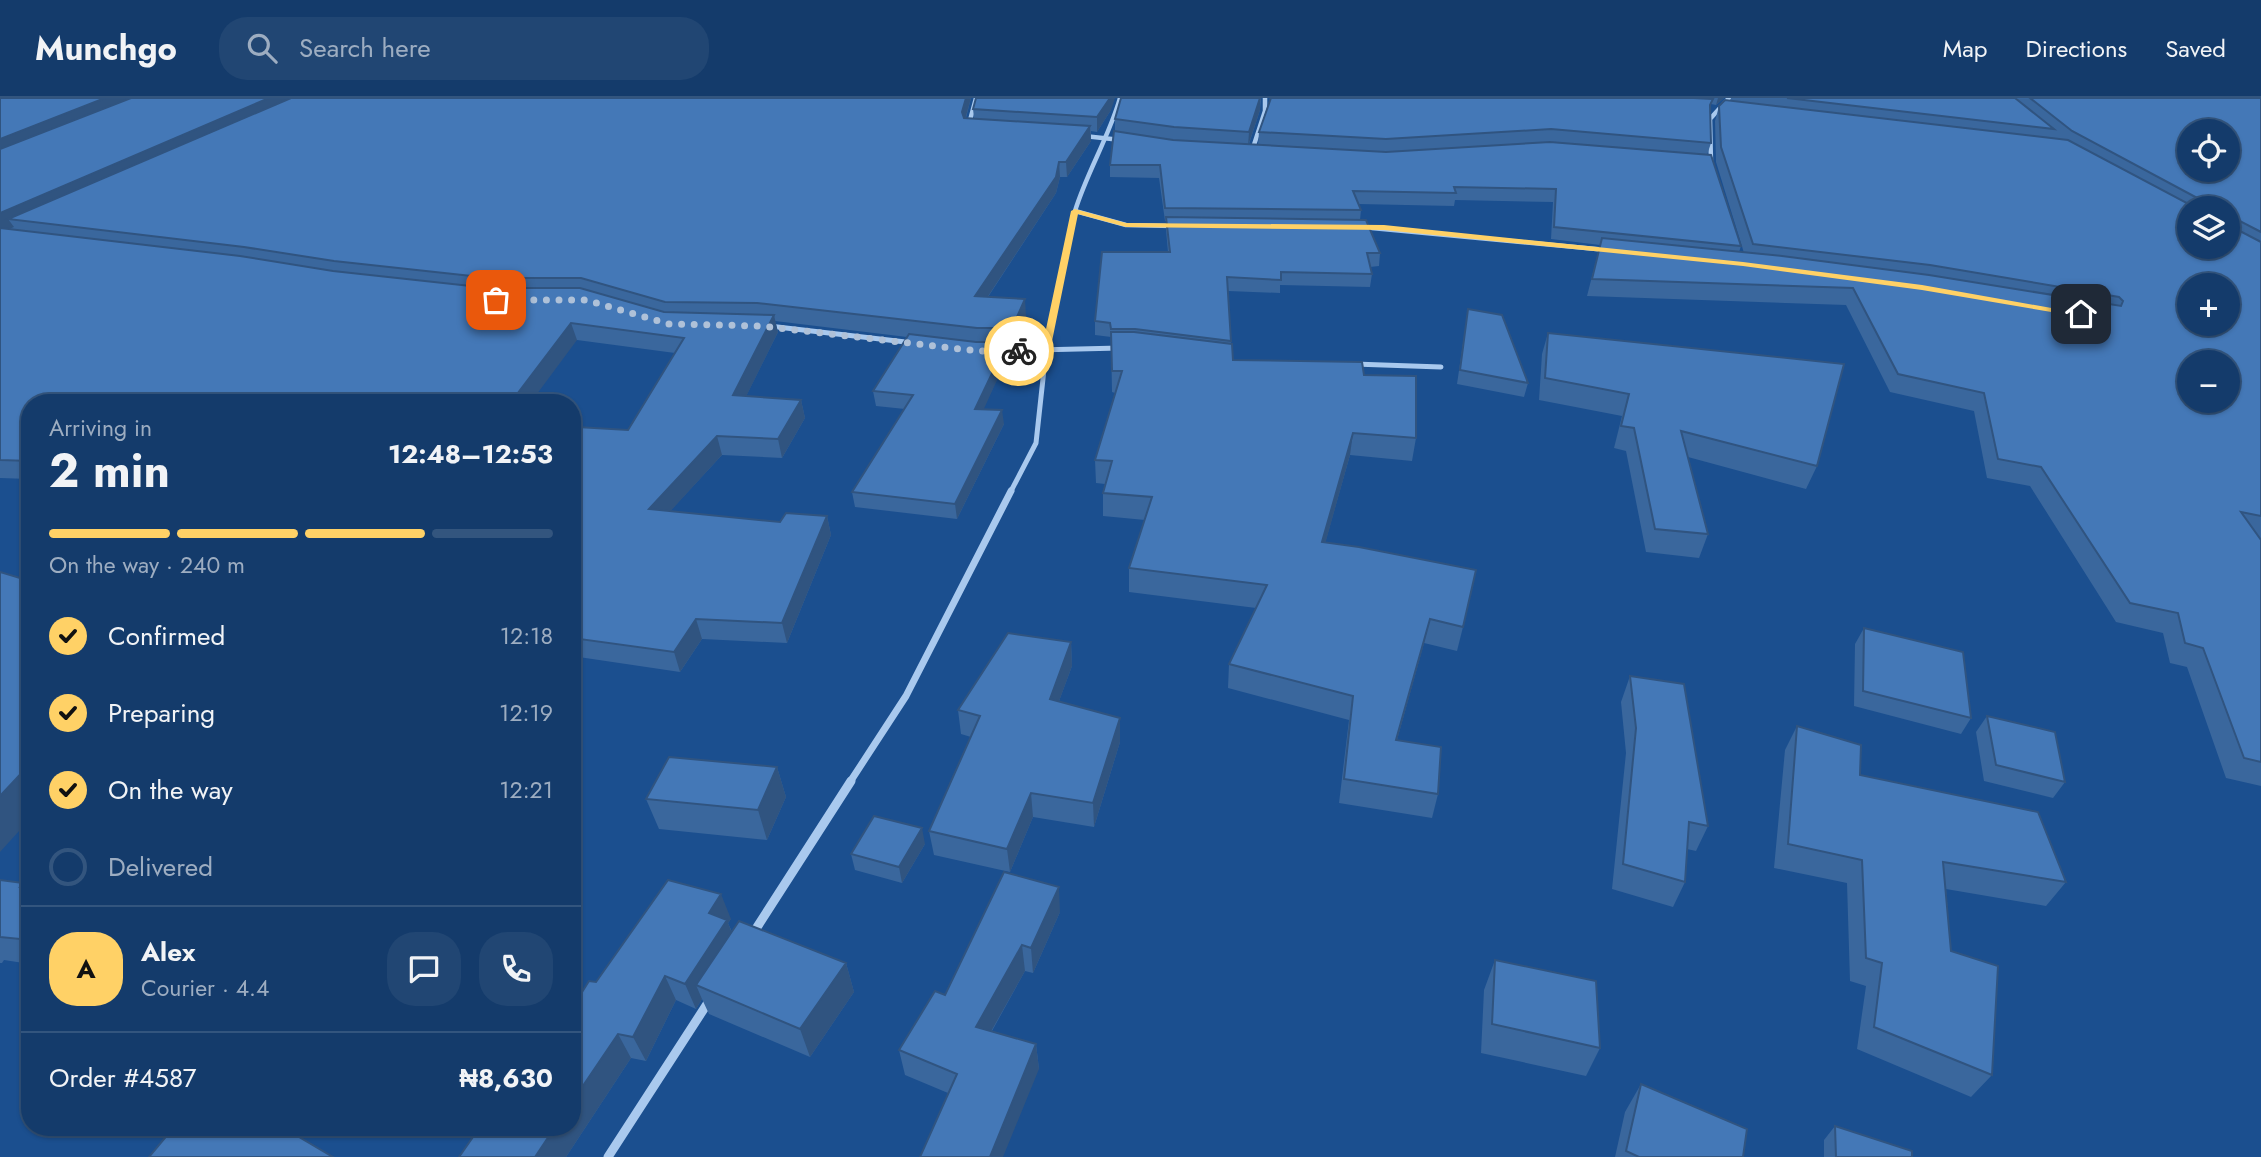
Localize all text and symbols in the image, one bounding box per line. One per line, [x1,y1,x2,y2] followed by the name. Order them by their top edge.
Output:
[219,17,709,80] search box
[35,25,177,72] text: Munchgo
[243,29,281,67] icon: search
[299,29,431,67] text: Search here
[1943,31,1988,66] text: Map
[2026,31,2127,66] text: Directions
[2165,31,2226,66] text: Saved
[2177,119,2240,413] map controls
[2177,119,2240,182] button: locate
[2177,196,2240,259] button: layers
[466,270,526,330] pin
[2177,273,2240,336] button: +
[477,281,515,319] icon: bag
[2051,284,2111,344] pin
[2062,295,2100,333] icon: home
[984,316,1054,386] courier
[1000,332,1038,370] icon: bike
[2177,350,2240,413] button: −
[49,411,152,445] text: Arriving in
[388,435,553,473] text: 12:48–12:53
[49,438,170,504] text: 2 min
[49,548,245,582] text: On the way · 240 m
[49,617,87,655] icon: check
[108,617,225,655] text: Confirmed
[500,619,553,653] text: 12:18
[49,694,87,732] icon: check
[108,694,215,732] text: Preparing
[499,696,553,730] text: 12:19
[49,771,87,809] icon: check
[108,771,233,809] text: On the way
[499,773,553,807] text: 12:21
[108,848,213,886] text: Delivered
[387,932,461,1006] button: chat
[479,932,553,1006] button: phone
[141,933,195,971] text: Alex
[76,950,96,988] text: A
[141,971,269,1005] text: Courier · 4.4
[49,1059,196,1097] text: Order #4587
[459,1059,553,1097] text: ₦8,630

